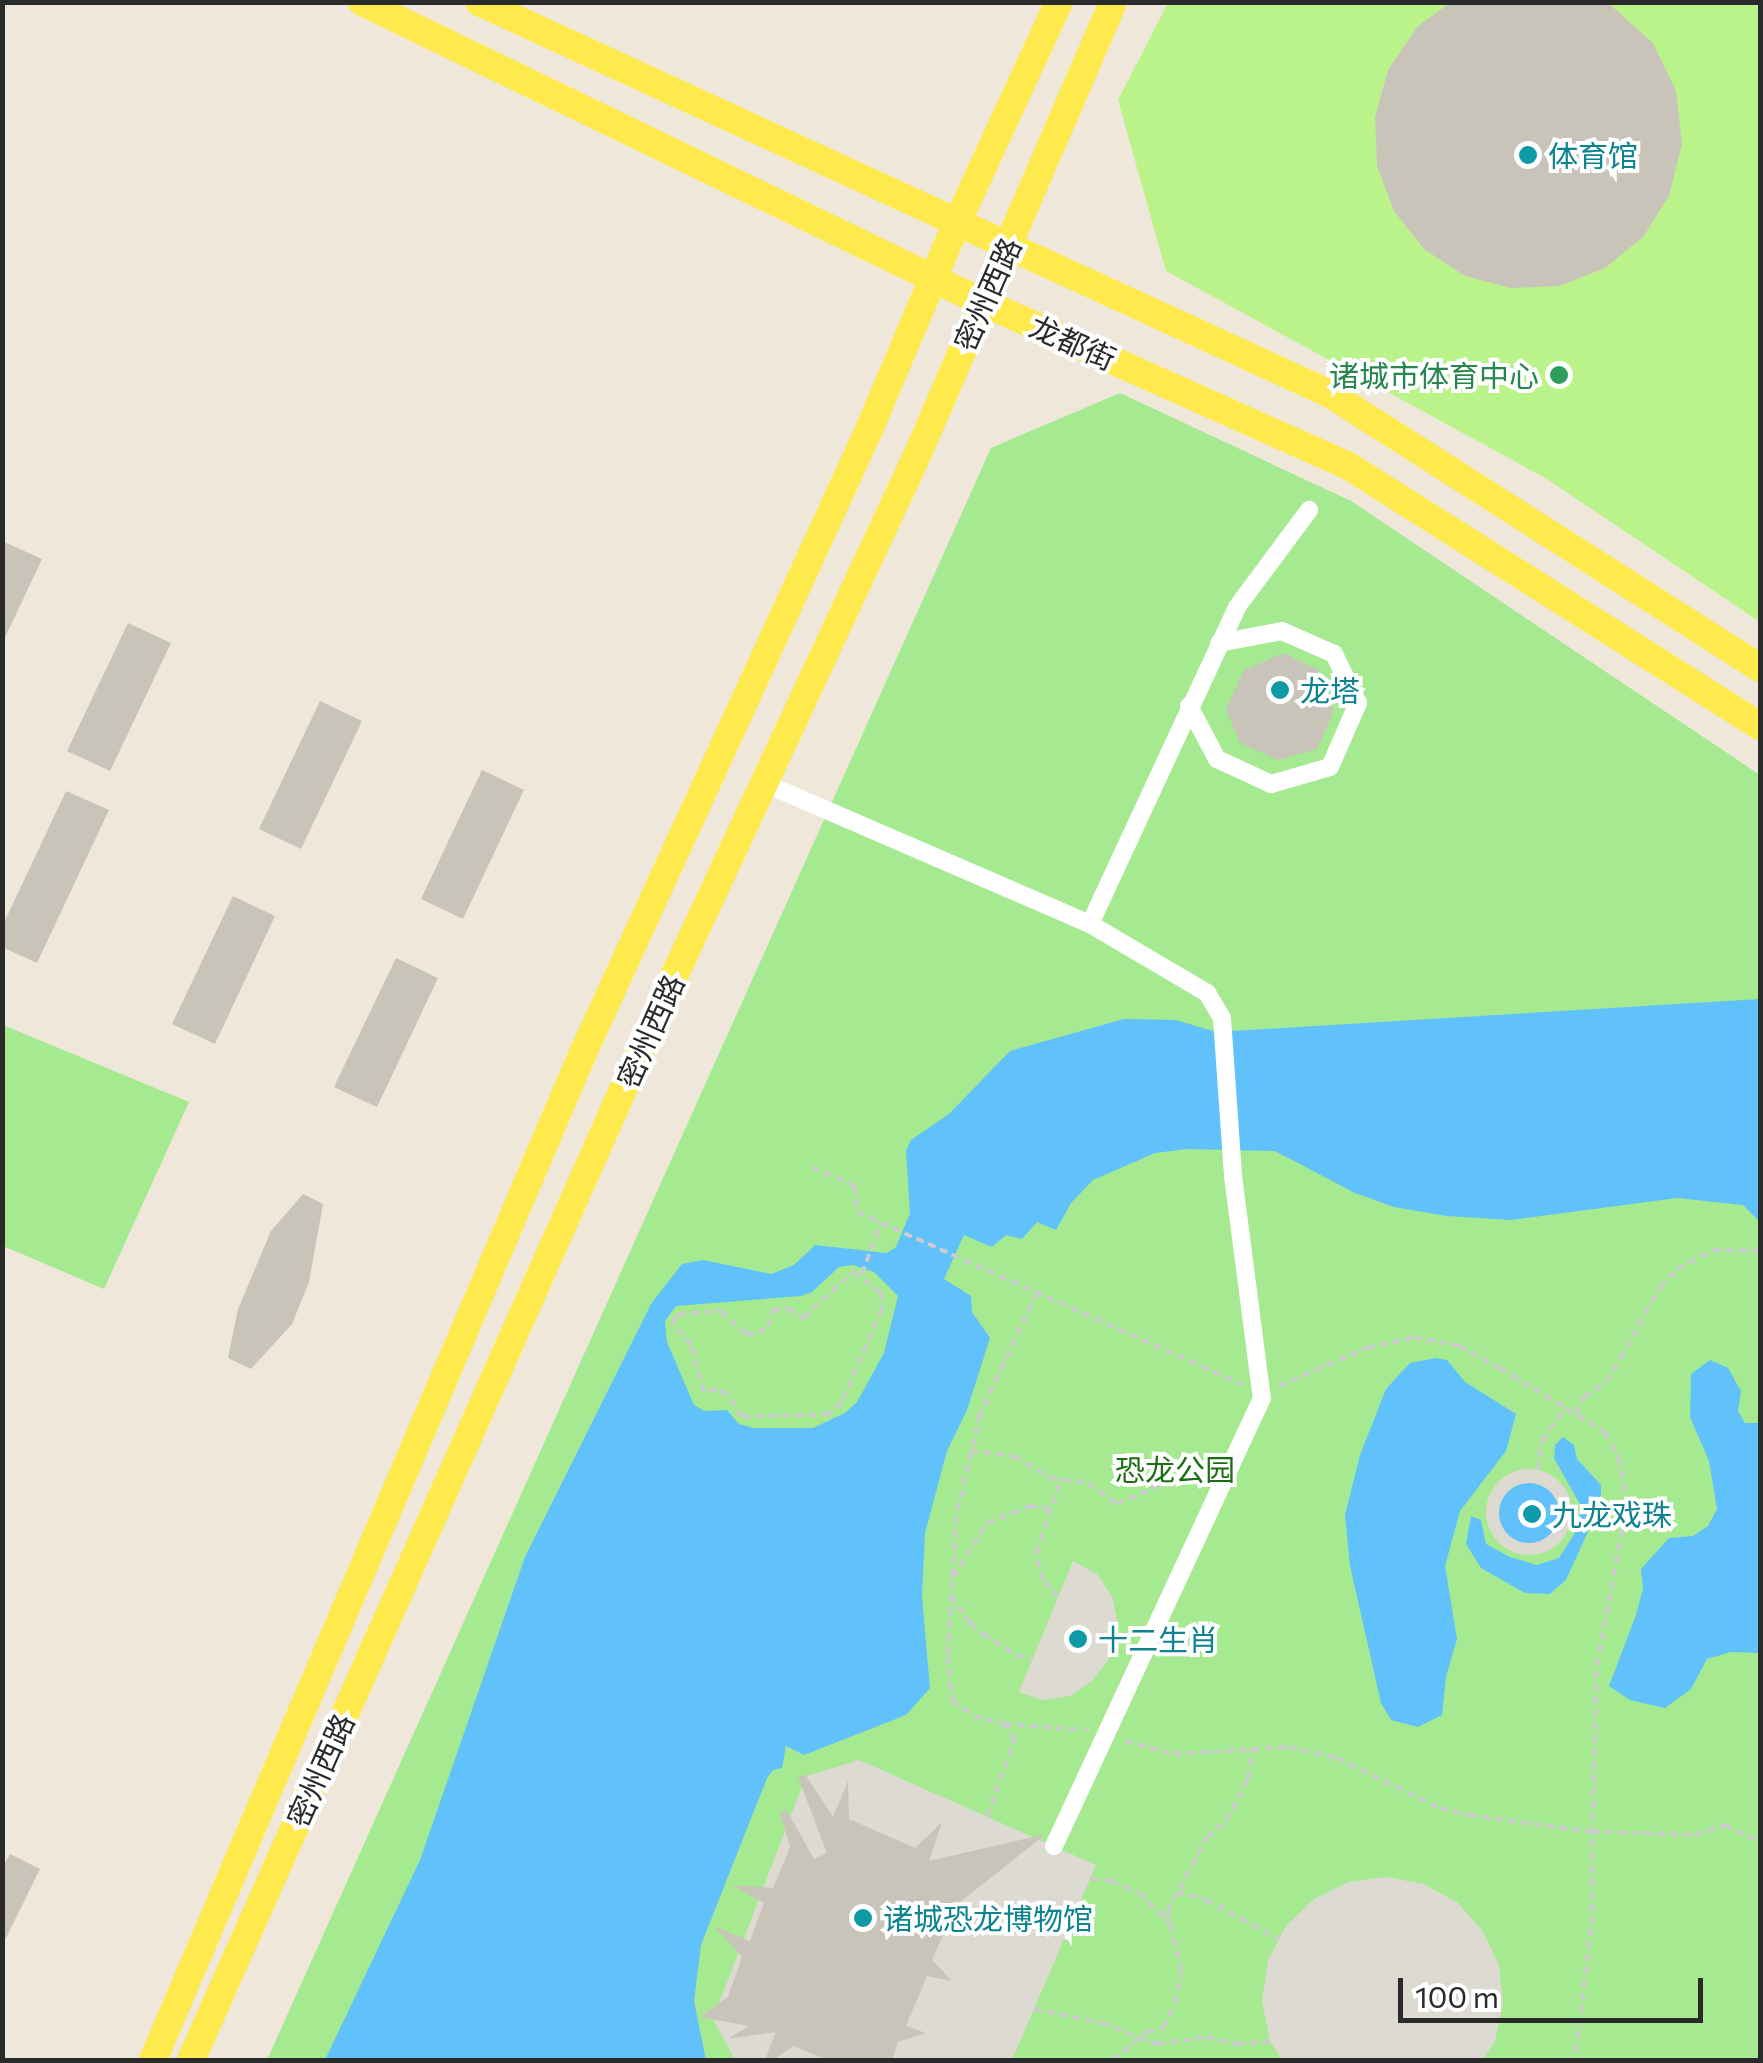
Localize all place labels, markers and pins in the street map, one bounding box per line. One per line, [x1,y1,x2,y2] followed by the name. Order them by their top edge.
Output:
[1548,137,1638,173] place label: 体育馆
[1517,144,1539,166] marker: 体育馆
[1329,357,1539,393] place label: 诸城市体育中心
[1548,364,1570,386] marker: 诸城市体育中心
[1300,672,1360,708] place label: 龙塔
[1269,679,1291,701] marker: 龙塔
[1552,1496,1672,1532] place label: 九龙戏珠
[1521,1503,1543,1525] marker: 九龙戏珠
[1098,1621,1218,1657] place label: 十二生肖
[1067,1628,1089,1650] marker: 十二生肖
[883,1900,1093,1936] place label: 诸城恐龙博物馆
[852,1907,874,1929] marker: 诸城恐龙博物馆

